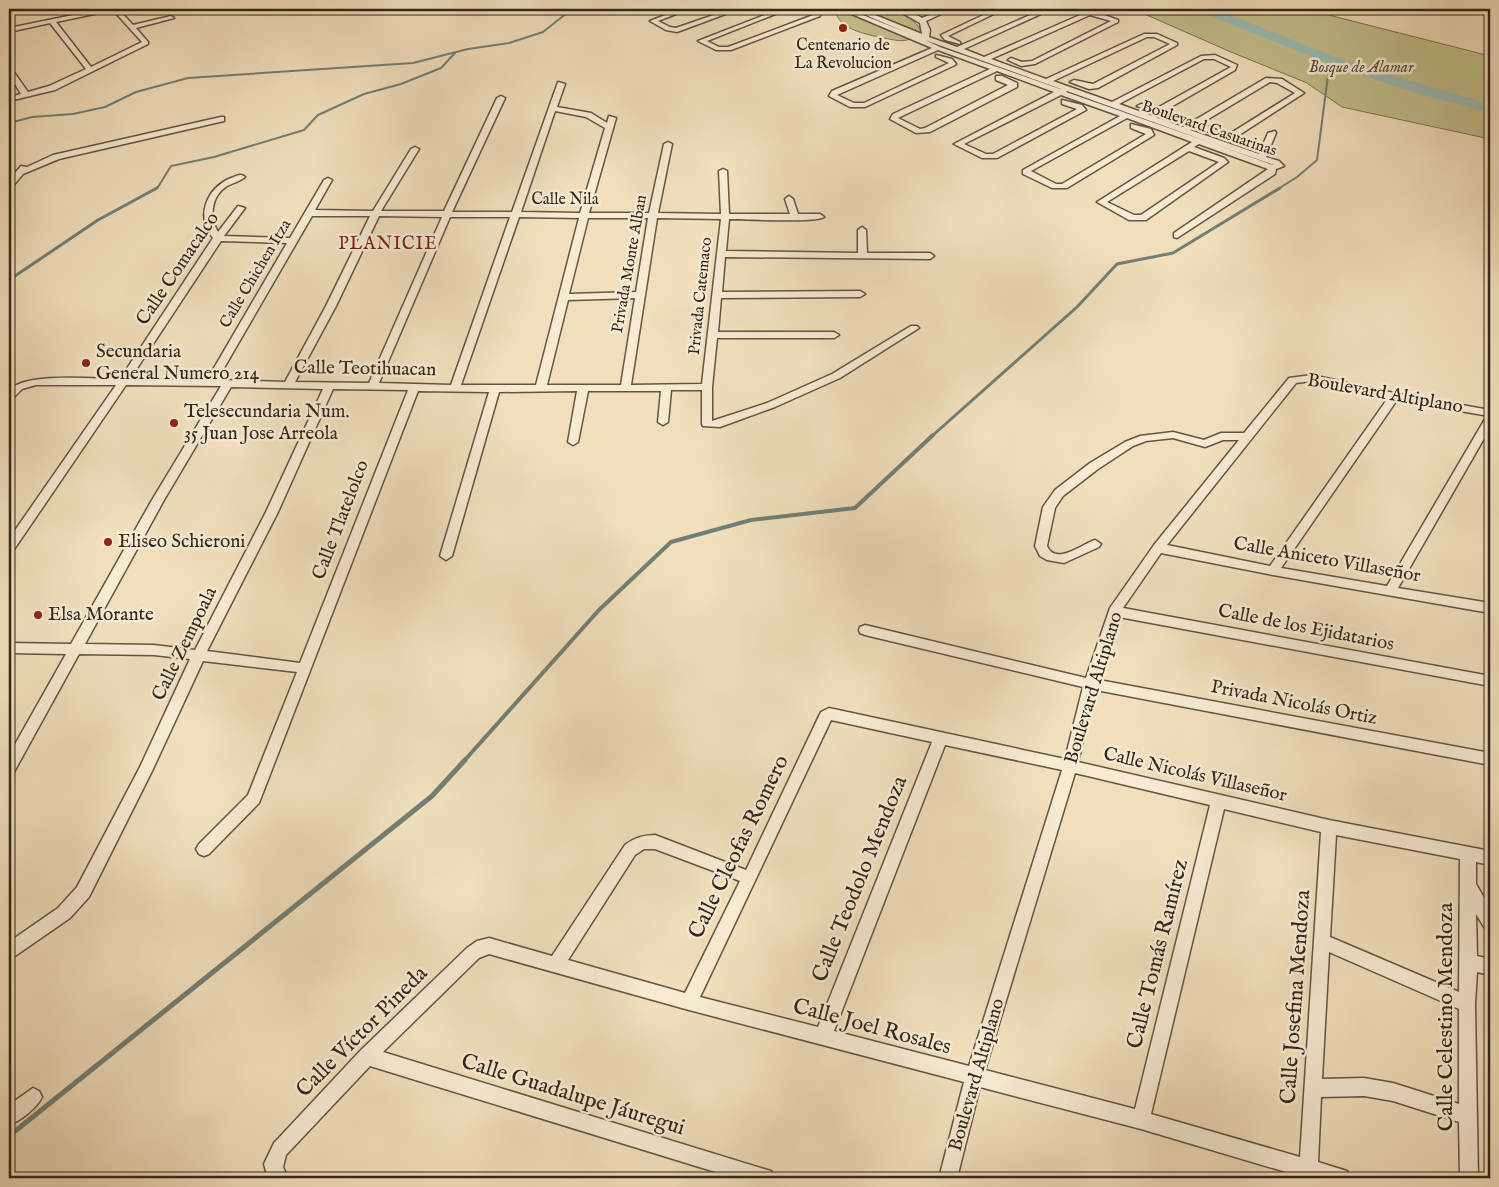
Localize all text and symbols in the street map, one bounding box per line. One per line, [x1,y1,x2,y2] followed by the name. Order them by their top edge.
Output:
[837,22,849,34] marker: Centenario de La Revolucion
[794,36,892,74] place label: Centenario de La Revolucion
[1309,58,1415,78] park label: Bosque de Alamar
[1139,97,1279,162] street label: Boulevard Casuarinas
[531,190,599,210] street label: Calle Nila
[608,193,652,335] street label: Privada Monte Alban
[131,208,225,330] street label: Calle Comacalco
[216,216,296,332] street label: Calle Chichen Itza
[338,233,438,256] district label: PLANICIE
[685,236,717,356] street label: Privada Catemaco
[96,340,260,386] place label: Secundaria General Numero 214
[294,356,436,382] street label: Calle Teotihuacan
[80,357,92,369] marker: Secundaria General Numero 214
[1305,368,1465,420] street label: Boulevard Altiplano
[184,400,350,446] place label: Telesecundaria Num. 35 Juan Jose Arreola
[168,417,180,429] marker: Telesecundaria Num. 35 Juan Jose Arreola
[307,457,375,583] street label: Calle Tlatelolco
[118,530,245,554] place label: Eliseo Schieroni
[1232,532,1422,588] street label: Calle Aniceto Villaseñor
[102,536,114,548] marker: Eliseo Schieroni
[147,582,223,705] street label: Calle Zempoala
[1216,599,1396,657] street label: Calle de los Ejidatarios
[48,603,154,627] place label: Elsa Morante
[32,609,44,621] marker: Elsa Morante
[1059,609,1129,767] street label: Boulevard Altiplano
[1209,675,1379,731] street label: Privada Nicolás Ortiz
[1101,742,1289,808] street label: Calle Nicolás Villaseñor
[682,750,796,944] street label: Calle Cleofas Romero
[806,771,914,986] street label: Calle Teodolo Mendoza
[1121,856,1195,1052] street label: Calle Tomás Ramírez
[1275,889,1317,1105] street label: Calle Josefina Mendoza
[1432,902,1460,1132] street label: Calle Celestino Mendoza
[290,960,434,1104] street label: Calle Víctor Pineda
[790,992,954,1062] street label: Calle Joel Rosales
[944,996,1010,1154] street label: Boulevard Altiplano
[458,1048,688,1142] street label: Calle Guadalupe Jáuregui

